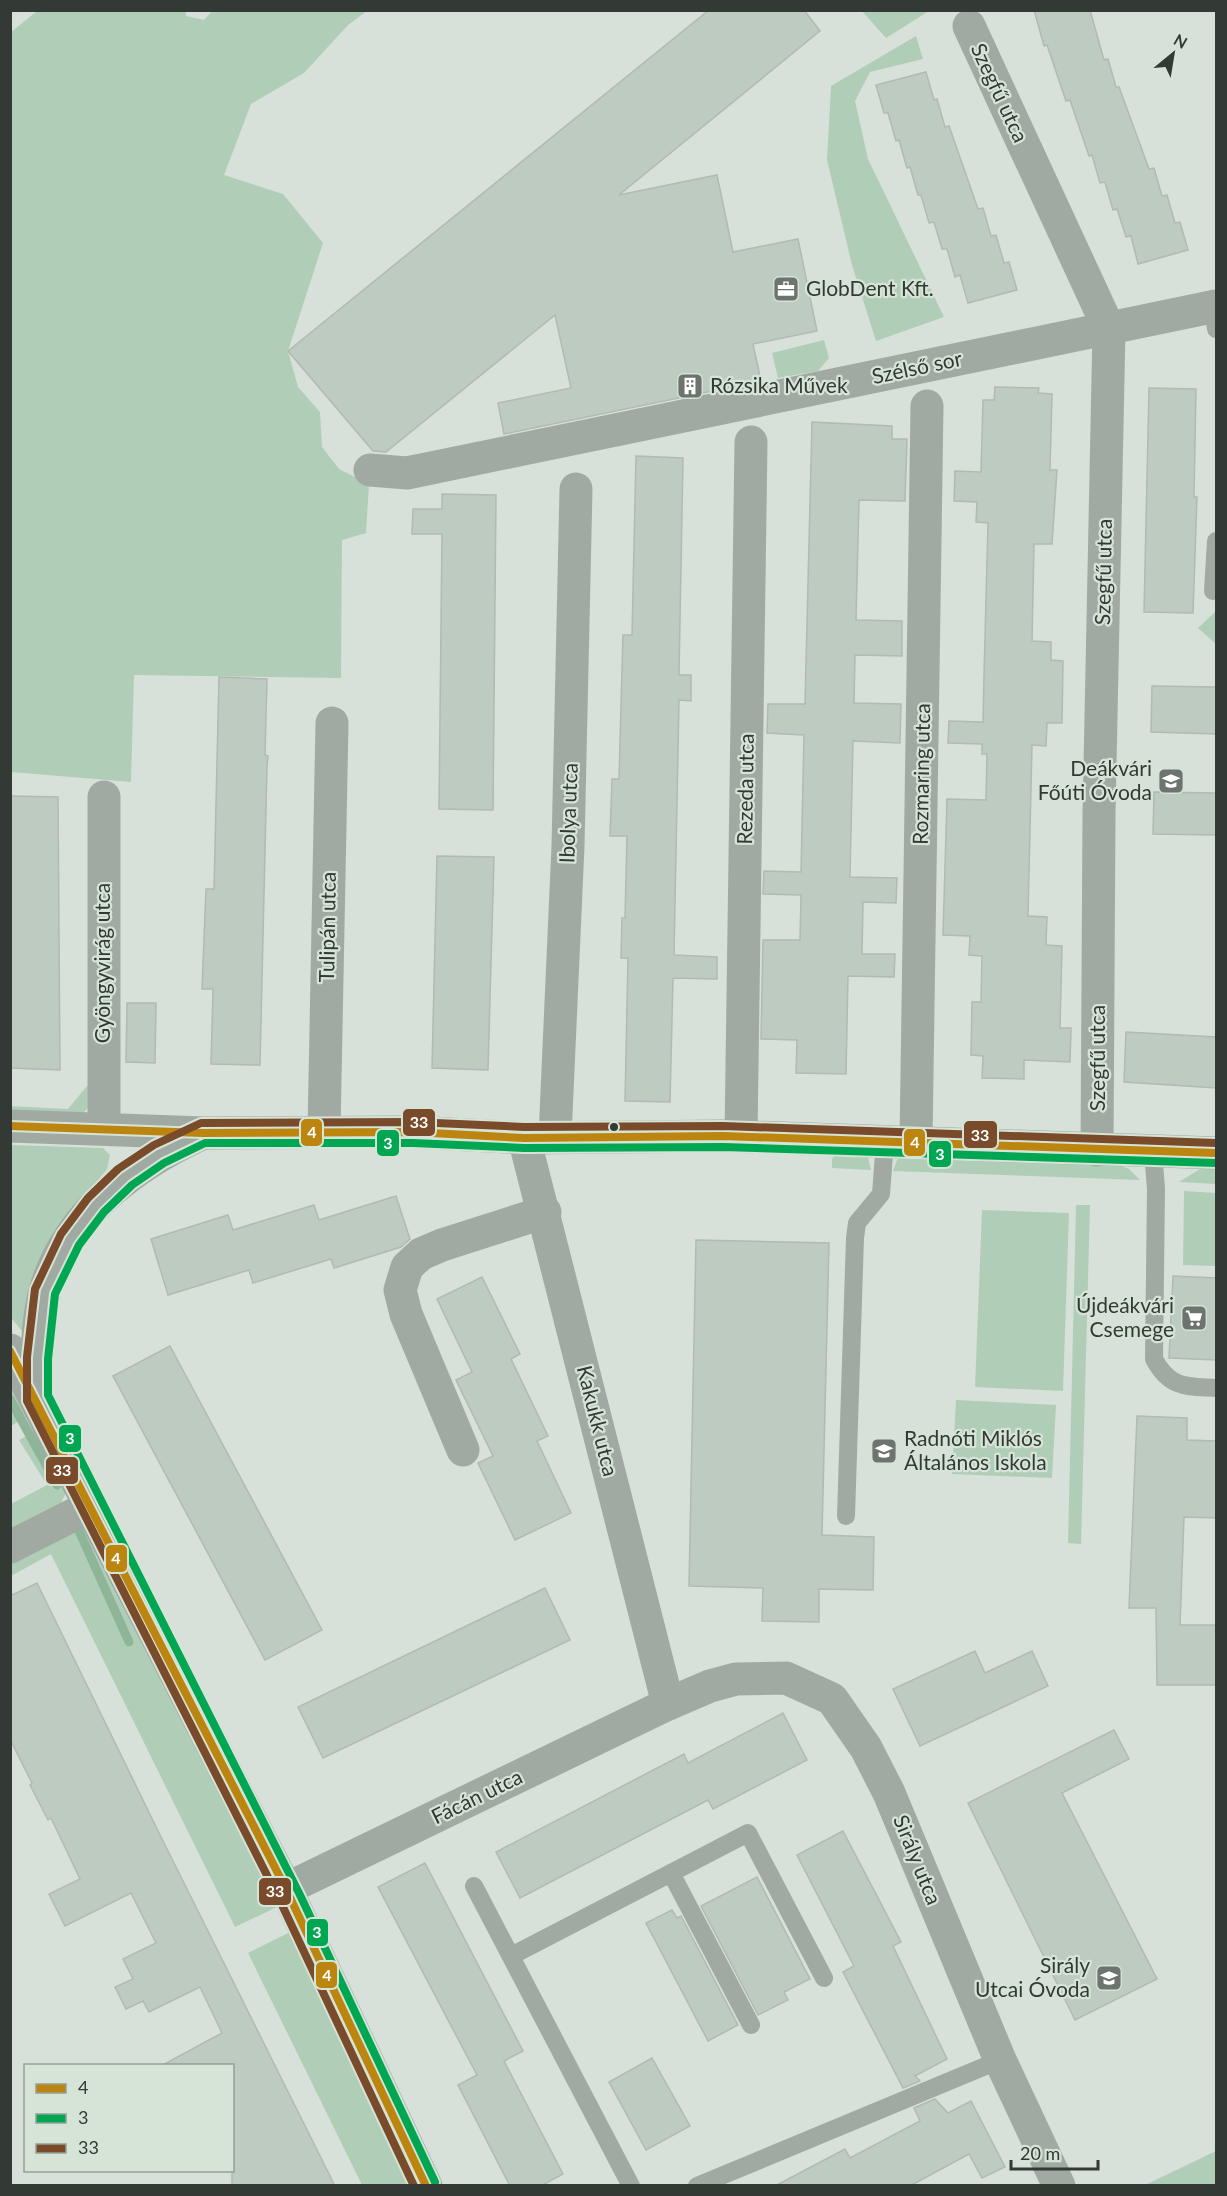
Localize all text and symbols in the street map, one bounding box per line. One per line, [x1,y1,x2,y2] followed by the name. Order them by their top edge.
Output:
[1143,24,1203,84] north arrow
[1171,29,1191,52] text: N
[967,39,1034,146] street label: Szegfű utca
[771,274,801,304] office icon: GlobDent Kft.
[806,275,934,300] place label: GlobDent Kft.
[869,345,964,388] street label: Szélső sor
[675,371,705,401] building icon: Rózsika Művek
[710,372,848,397] place label: Rózsika Művek
[1089,519,1116,625] street label: Szegfű utca
[907,703,934,845] street label: Rozmaring utca
[731,733,758,845] street label: Rezeda utca
[1038,755,1152,804] place label: Deákvári Főúti Óvoda
[553,762,582,864] street label: Ibolya utca
[1156,766,1186,796] school or university icon: Deákvári Főúti Óvoda
[313,871,340,983] street label: Tulipán utca
[89,883,114,1043] street label: Gyöngyvirág utca
[1084,1005,1109,1111] street label: Szegfű utca
[402,1108,436,1137] line badge: 33
[410,1112,428,1131] text: 33
[300,1118,323,1147] line badge: 4
[963,1120,998,1149] line badge: 33
[608,1121,620,1133] unlabelled marker
[307,1122,317,1141] text: 4
[971,1125,989,1144] text: 33
[903,1128,926,1157] line badge: 4
[376,1129,400,1157] line badge: 3
[910,1132,920,1151] text: 4
[383,1133,393,1152] text: 3
[928,1140,952,1168] line badge: 3
[935,1144,945,1163] text: 3
[1076,1292,1174,1341] place label: Újdeákvári Csemege
[1179,1303,1209,1333] supermarket icon: Újdeákvári Csemege
[573,1363,624,1478] street label: Kakukk utca
[58,1424,82,1453] line badge: 3
[904,1425,1047,1474] place label: Radnóti Miklós Általános Iskola
[65,1428,75,1447] text: 3
[869,1436,899,1466] school or university icon: Radnóti Miklós Általános Iskola
[45,1456,79,1485] line badge: 33
[53,1460,71,1479] text: 33
[105,1544,128,1573] line badge: 4
[111,1548,121,1567] text: 4
[427,1763,526,1828] street label: Fácán utca
[889,1811,948,1908] street label: Sirály utca
[258,1877,292,1906] line badge: 33
[266,1881,284,1900] text: 33
[306,1918,329,1947] line badge: 3
[312,1922,322,1941] text: 3
[975,1952,1090,2001] place label: Sirály Utcai Óvoda
[315,1961,338,1989] line badge: 4
[1094,1963,1124,1993] school or university icon: Sirály Utcai Óvoda
[322,1965,332,1984] text: 4
[24,2064,234,2172] legend
[78,2076,88,2098] text: 4
[78,2106,88,2128] text: 3
[1011,2133,1098,2171] scale bar
[78,2136,99,2158] text: 33
[1020,2142,1060,2164] text: 20 m

